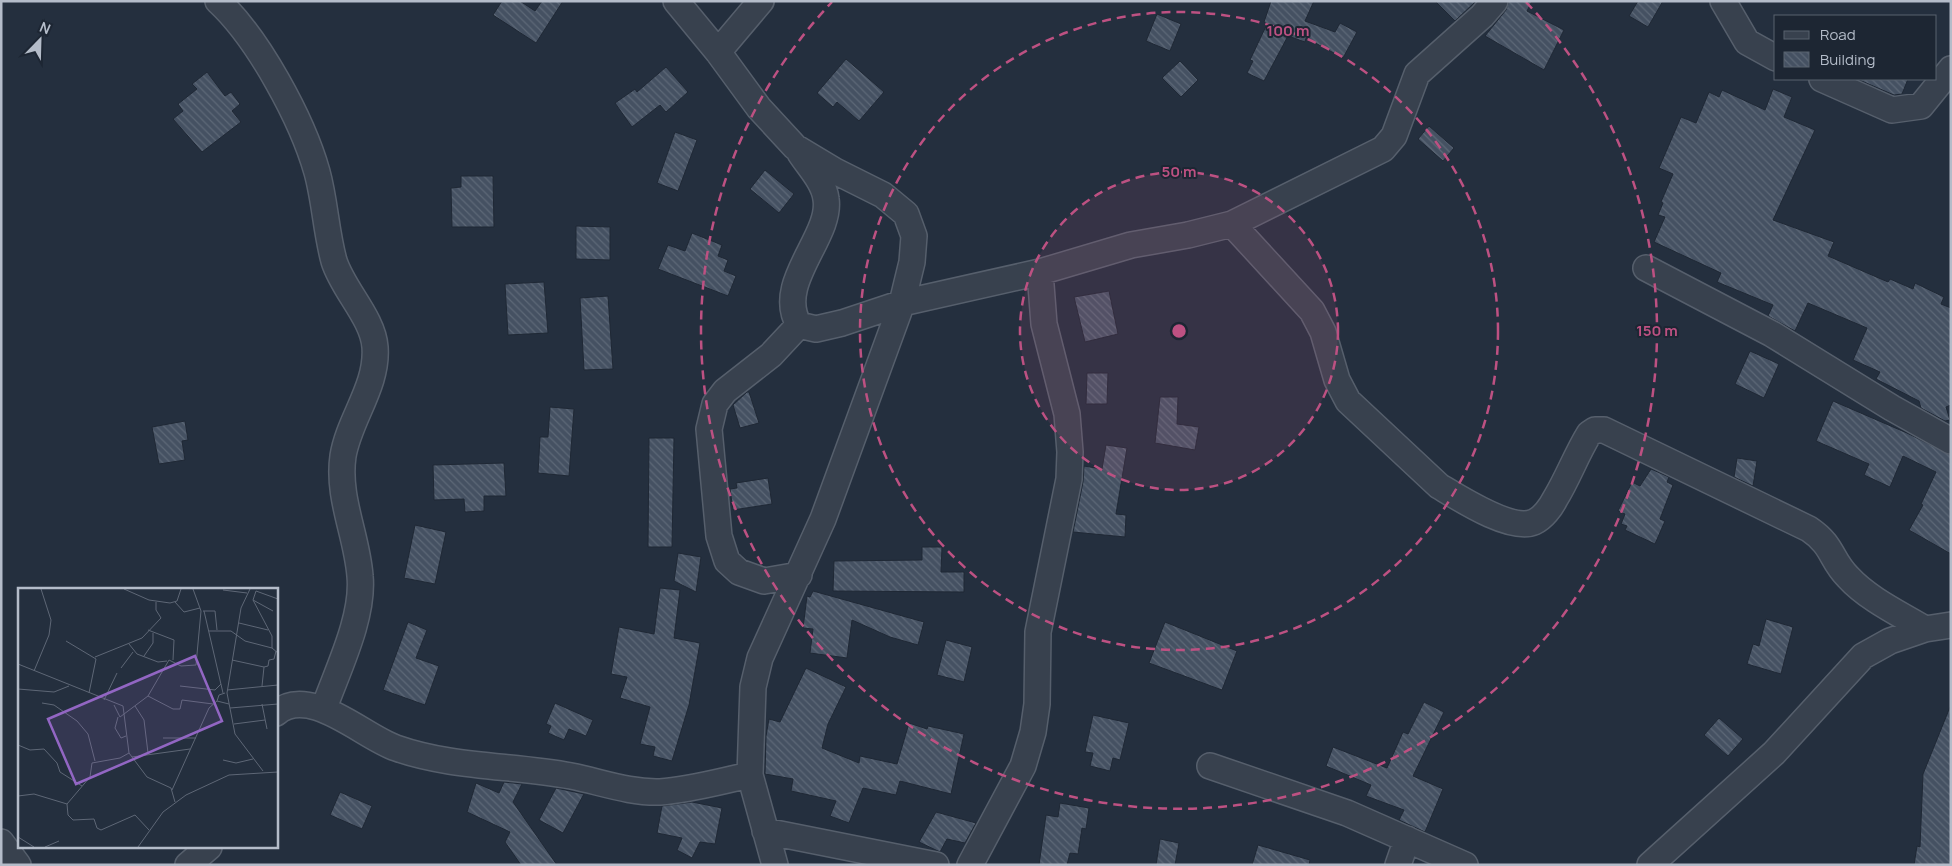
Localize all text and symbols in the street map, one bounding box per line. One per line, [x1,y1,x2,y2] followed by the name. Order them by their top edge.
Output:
[15,15,65,65] north arrow
[1774,15,1937,80] legend
[37,17,54,38] text: N
[1267,20,1309,41] text: 100 m
[1820,24,1856,45] text: Road
[1820,49,1875,70] text: Building
[1161,161,1197,182] text: 50 m
[1636,320,1678,341] text: 150 m
[1170,322,1188,340] centre of rings
[18,588,278,848] inset map

